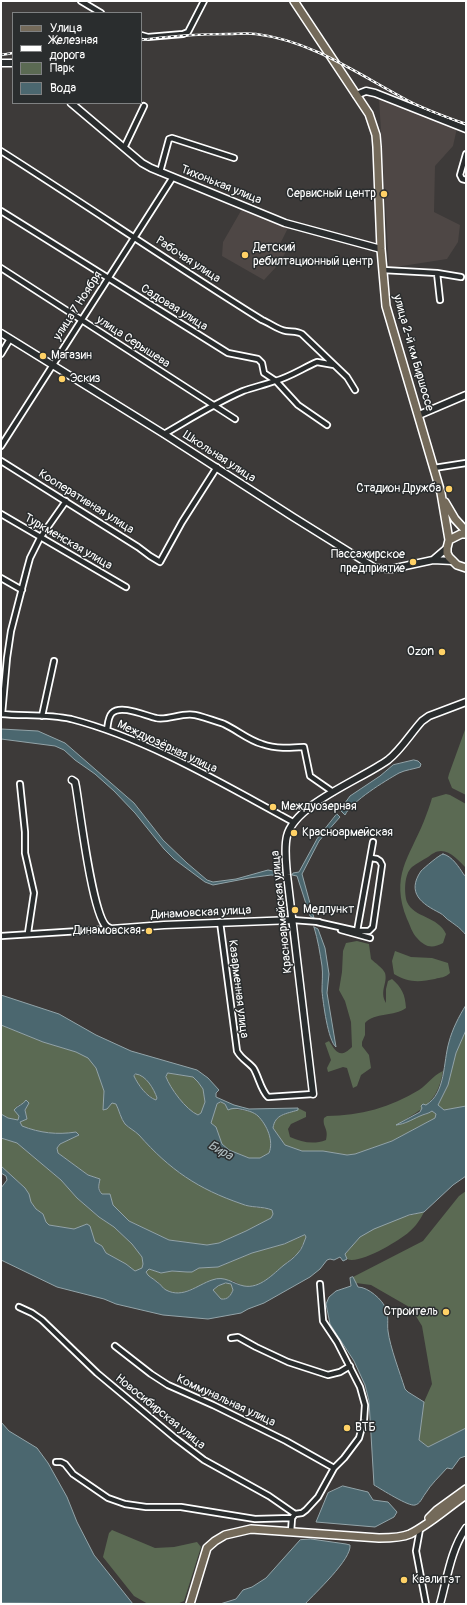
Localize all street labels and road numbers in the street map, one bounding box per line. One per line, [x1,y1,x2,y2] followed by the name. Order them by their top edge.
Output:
[179,162,263,208] street label: Тихонькая улица
[153,234,223,286] street label: Рабочая улица
[50,269,106,343] street label: улица 7 Ноября
[138,282,210,334] street label: Садовая улица
[389,293,437,413] street label: улица 2-й км Биршоссе
[93,313,173,371] street label: улица Серышева
[180,428,258,486] street label: Школьная улица
[36,467,136,537] street label: Кооперативная улица
[21,511,115,573] street label: Туркменская улица
[115,718,219,776] street label: Междуозёрная улица
[268,850,296,974] street label: Красноармейская улица
[151,903,251,923] street label: Динамовская улица
[225,939,251,1039] street label: Казарменная улица
[112,1371,208,1453] street label: Новосибирская улица
[174,1372,278,1430] street label: Коммунальная улица

